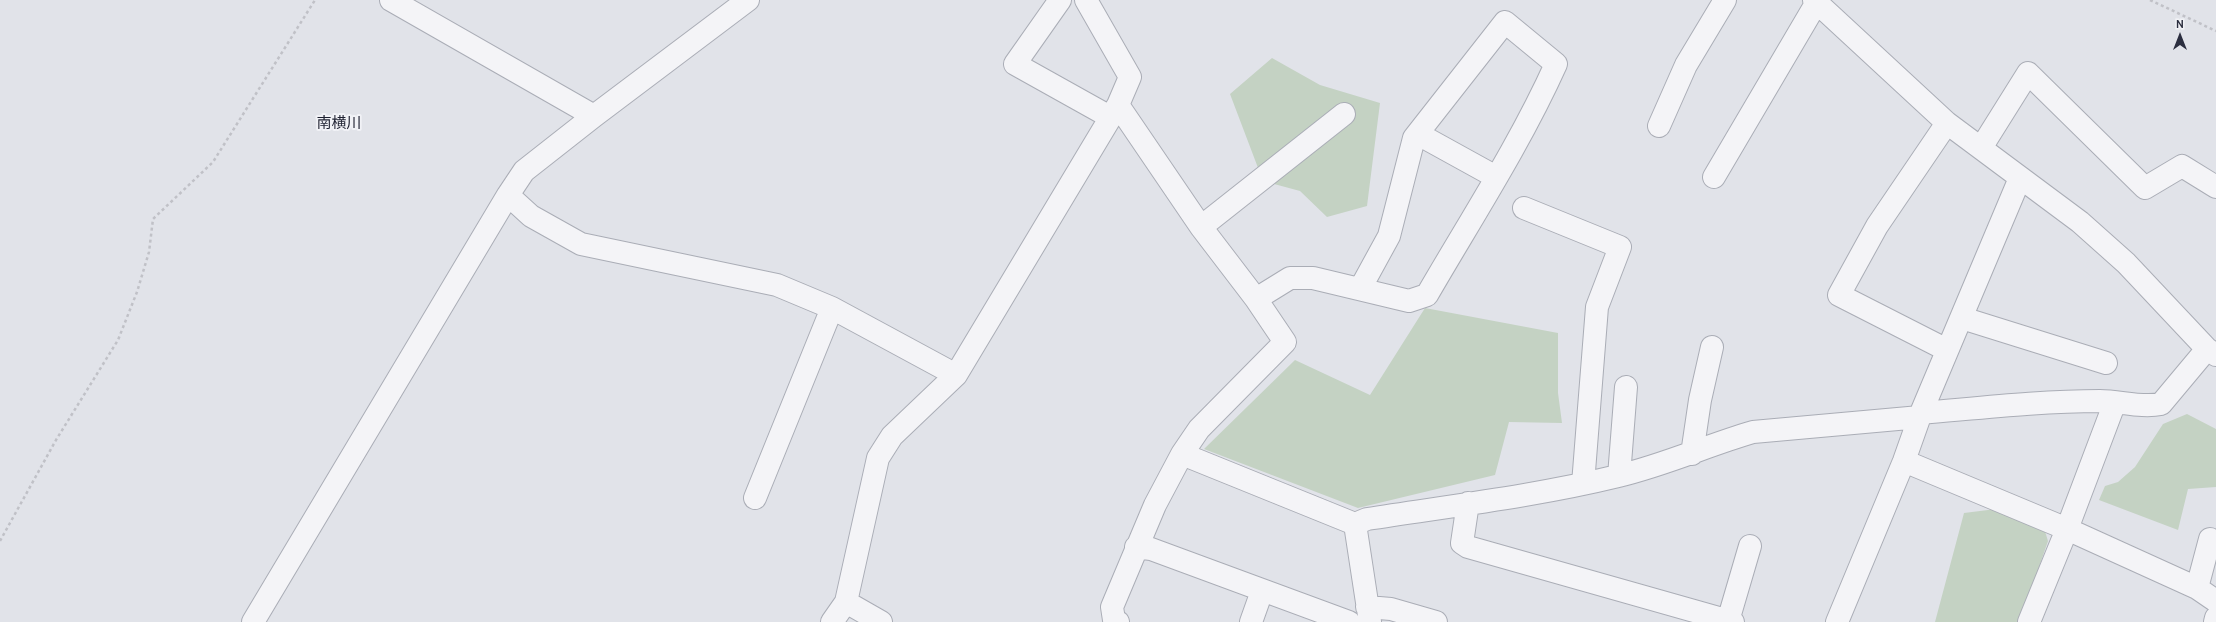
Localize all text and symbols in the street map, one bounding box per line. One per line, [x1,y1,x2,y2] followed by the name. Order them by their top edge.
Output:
[2160,16,2200,56] north arrow
[2176,17,2184,31] text: N
[317,115,361,133] district label: 南横川

